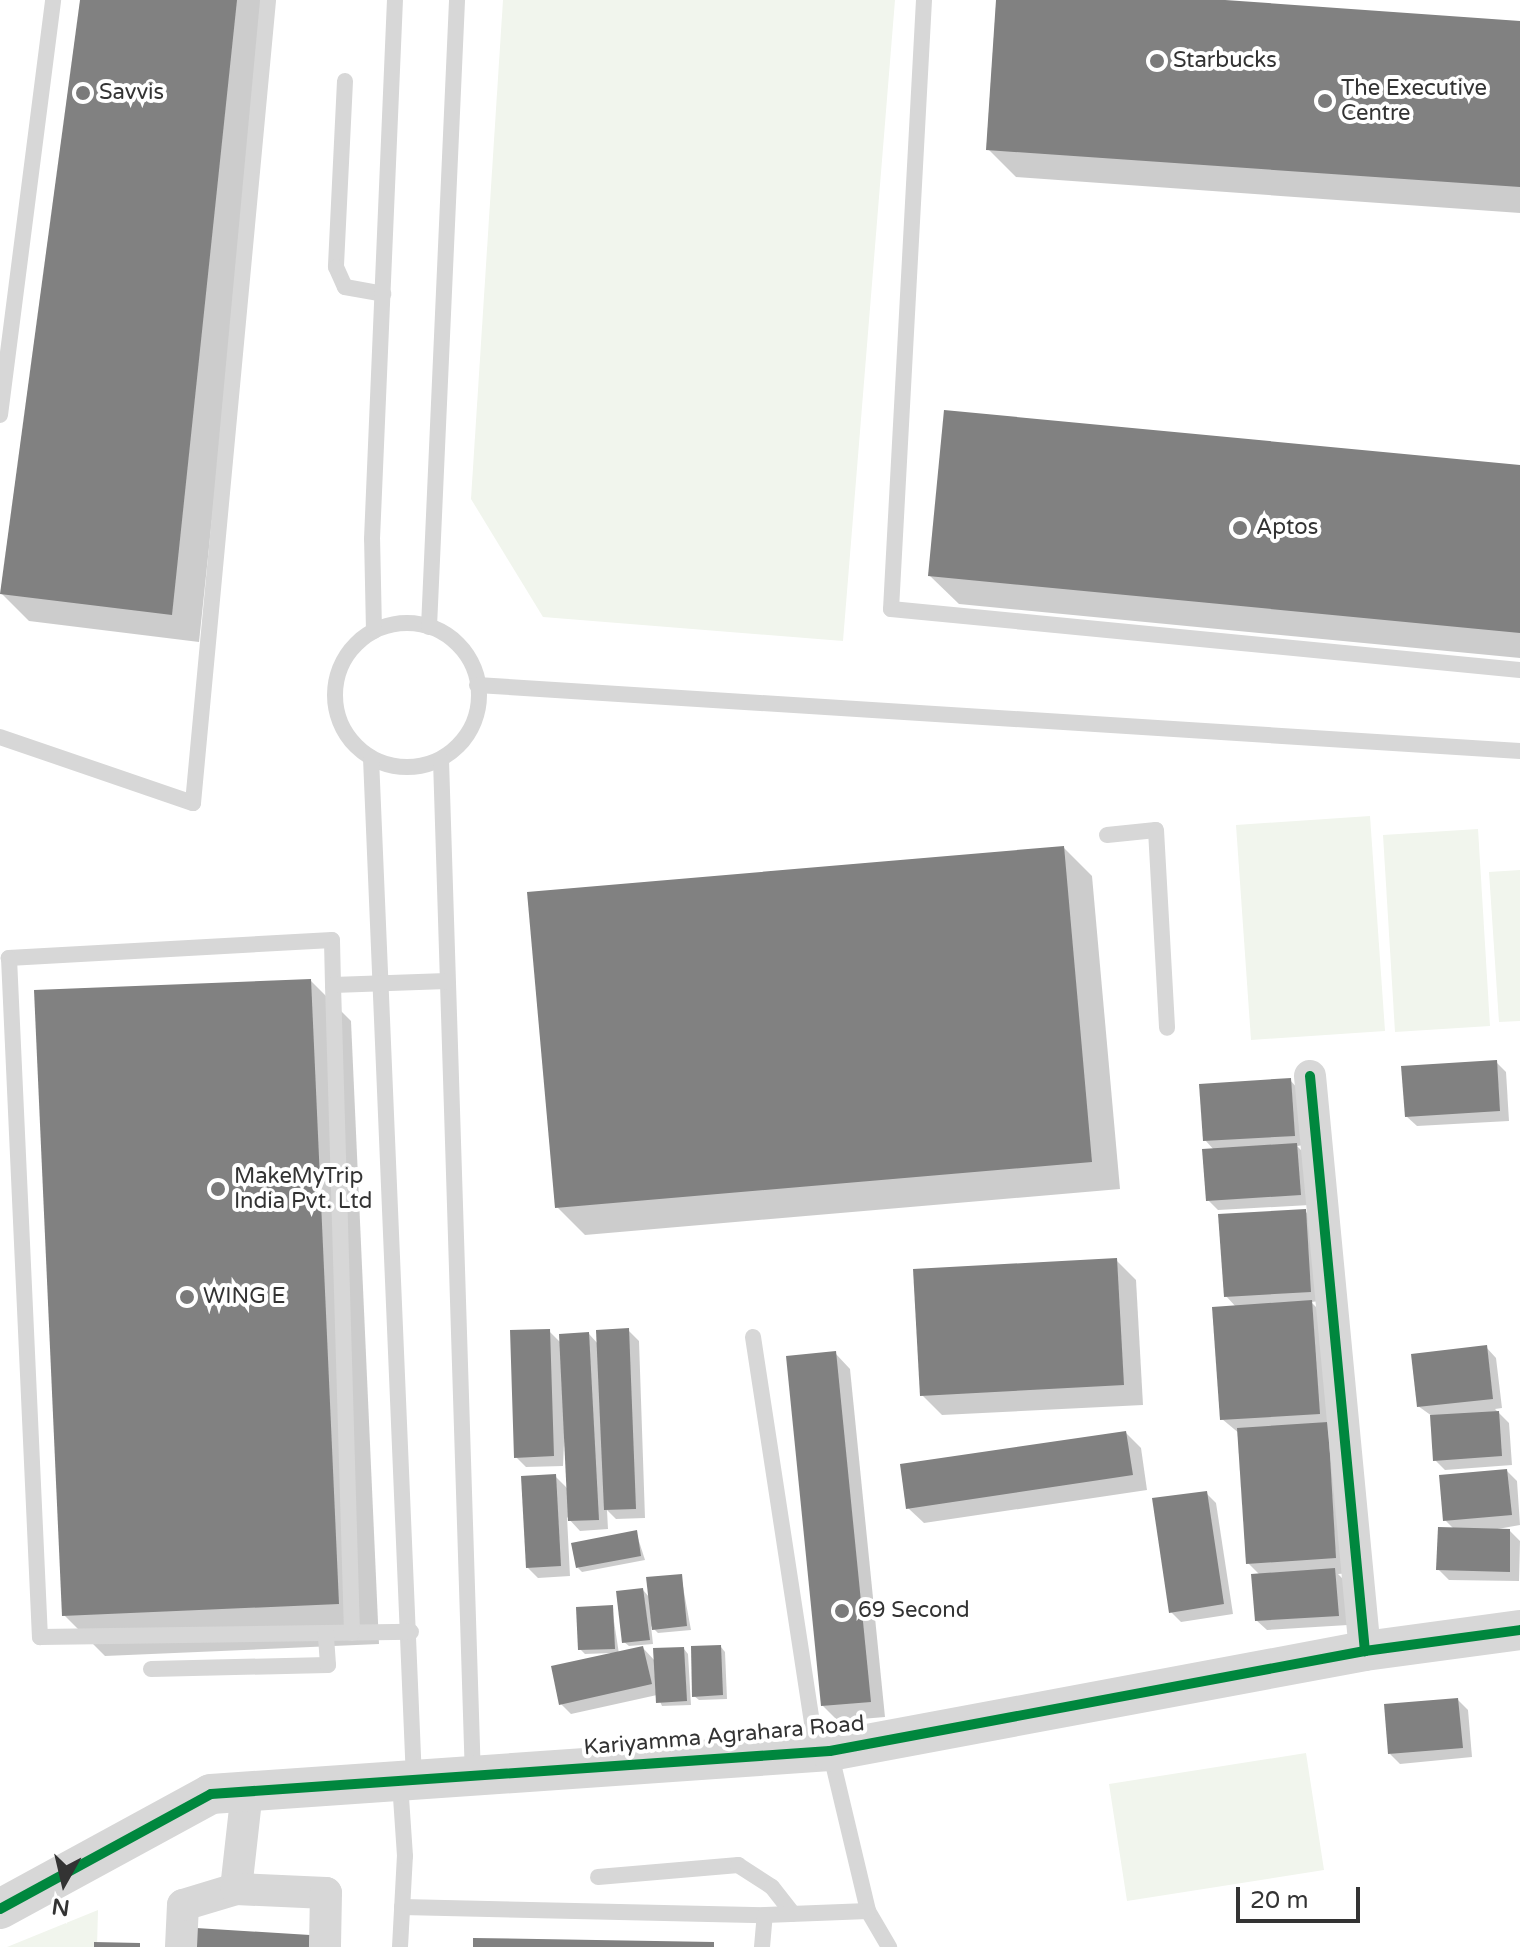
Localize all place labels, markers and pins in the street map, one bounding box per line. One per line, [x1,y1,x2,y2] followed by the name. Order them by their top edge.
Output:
[1173,48,1277,74] place label: Starbucks
[1148,52,1166,70] marker: Starbucks
[1341,75,1487,126] place label: The Executive Centre
[99,80,164,106] place label: Savvis
[74,84,92,102] marker: Savvis
[1316,92,1334,110] marker: The Executive Centre
[1256,515,1318,541] place label: Aptos
[1231,519,1249,537] marker: Aptos
[234,1163,372,1214] place label: MakeMyTrip India Pvt. Ltd
[209,1180,227,1198] marker: MakeMyTrip India Pvt. Ltd
[203,1284,286,1310] place label: WING E
[178,1288,196,1306] marker: WING E
[858,1598,970,1624] place label: 69 Second
[833,1602,851,1620] marker: 69 Second

